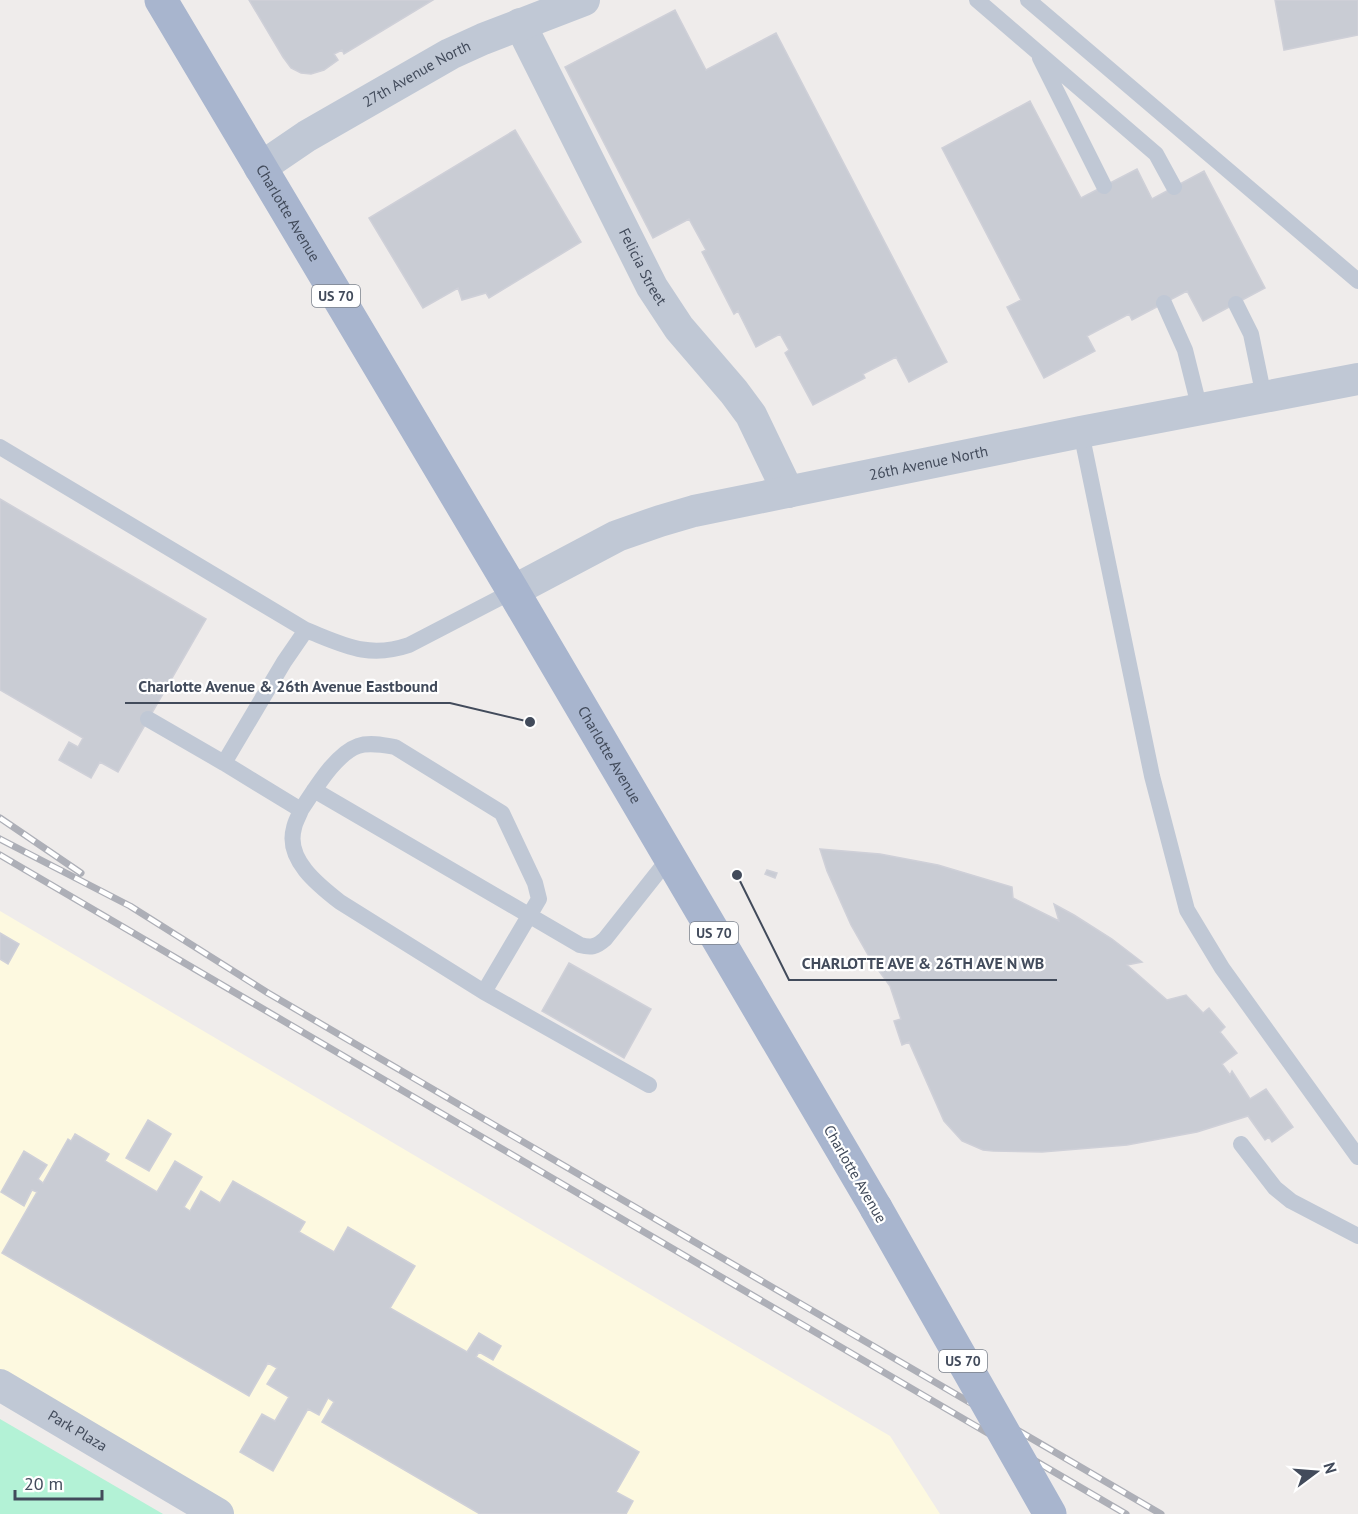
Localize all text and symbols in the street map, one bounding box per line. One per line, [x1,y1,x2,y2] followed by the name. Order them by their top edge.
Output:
[359,36,473,111] street label: 27th Avenue North
[252,161,325,265] street label: Charlotte Avenue
[615,225,671,309] street label: Felicia Street
[312,285,360,307] road number: US 70
[867,441,990,484] street label: 26th Avenue North
[125,669,450,703] callout: Charlotte Avenue & 26th Avenue Eastbound
[138,676,438,696] text: Charlotte Avenue & 26th Avenue Eastbound
[574,702,646,807] street label: Charlotte Avenue
[690,922,738,944] road number: US 70
[789,946,1057,980] callout: CHARLOTTE AVE & 26TH AVE N WB
[802,953,1044,973] text: CHARLOTTE AVE & 26TH AVE N WB
[820,1121,891,1226] street label: Charlotte Avenue
[939,1350,987,1372] road number: US 70
[45,1406,111,1455] street label: Park Plaza
[1286,1442,1346,1502] north arrow
[1319,1460,1341,1476] text: N
[15,1463,102,1501] scale bar
[24,1472,63,1495] text: 20 m

